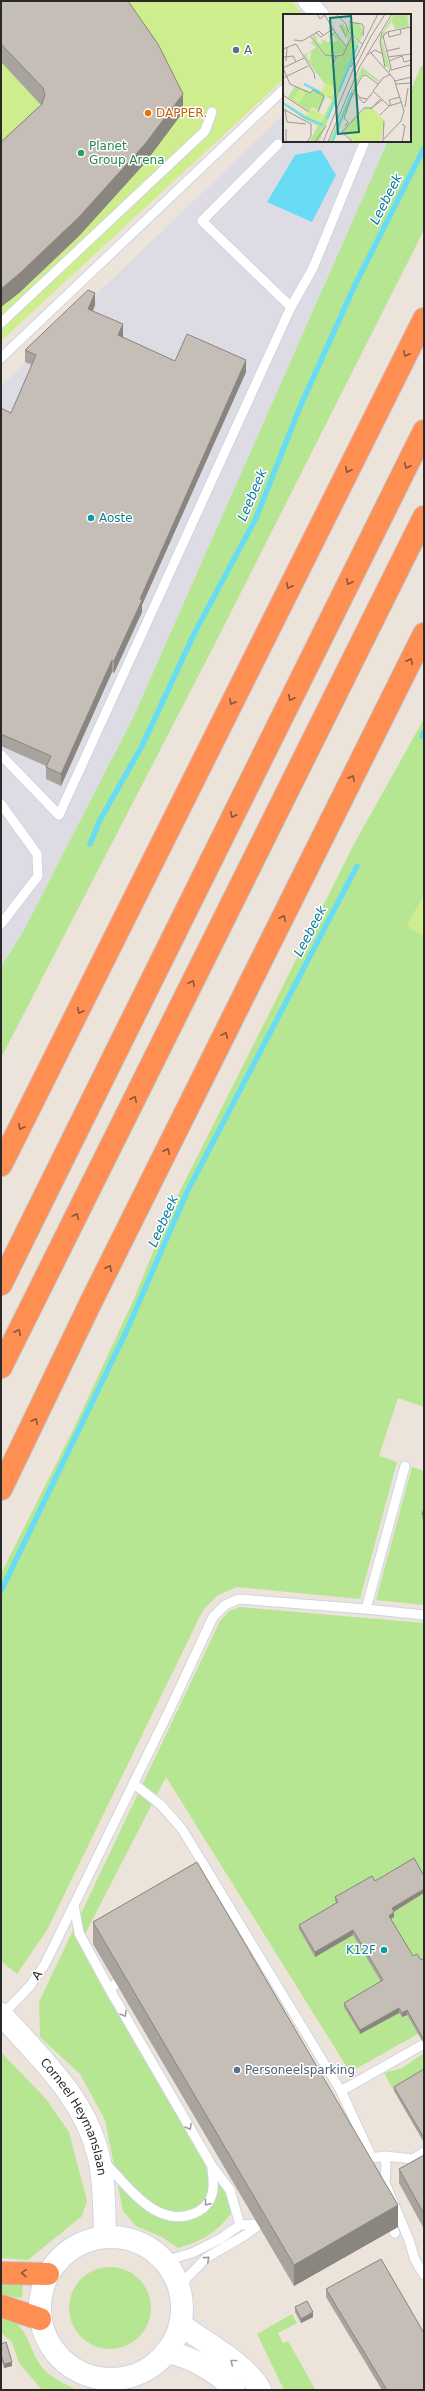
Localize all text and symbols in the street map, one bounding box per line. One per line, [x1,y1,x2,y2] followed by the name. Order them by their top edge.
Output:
[283,14,411,142] inset map
[244,43,253,57] place label: A
[231,45,241,55] marker: A
[156,106,207,120] place label: DAPPER.
[143,108,153,118] marker: DAPPER.
[89,139,165,167] place label: Planet Group Arena
[76,148,86,158] marker: Planet Group Arena
[367,171,405,227] water label: Leebeek
[404,349,411,357] one-way arrow
[404,461,412,469] one-way arrow
[234,466,270,523] water label: Leebeek
[345,466,353,473] one-way arrow
[99,511,133,525] place label: Aoste
[86,513,96,523] marker: Aoste
[346,578,354,585] one-way arrow
[286,582,294,589] one-way arrow
[405,658,413,666] one-way arrow
[288,694,296,702] one-way arrow
[229,698,236,706] one-way arrow
[347,775,355,782] one-way arrow
[230,810,238,818] one-way arrow
[290,903,330,959] water label: Leebeek
[278,915,285,923] one-way arrow
[187,980,195,987] one-way arrow
[77,1007,84,1014] one-way arrow
[220,1032,228,1039] one-way arrow
[129,1096,137,1104] one-way arrow
[18,1123,26,1130] one-way arrow
[162,1148,170,1155] one-way arrow
[145,1192,181,1249] water label: Leebeek
[72,1213,79,1220] one-way arrow
[104,1264,112,1272] one-way arrow
[14,1329,21,1336] one-way arrow
[30,1417,38,1425] one-way arrow
[346,1943,376,1957] place label: K12F
[379,1945,389,1955] marker: K12F
[29,1967,46,1982] street label: A
[120,2010,127,2017] one-way arrow
[37,2055,109,2176] street label: Corneel Heymanslaan
[245,2063,355,2077] place label: Personeelsparking
[232,2065,242,2075] marker: Personeelsparking
[184,2123,192,2130] one-way arrow
[204,2198,211,2206] one-way arrow
[202,2256,209,2263] one-way arrow
[21,2269,27,2278] one-way arrow
[230,2360,237,2367] one-way arrow

